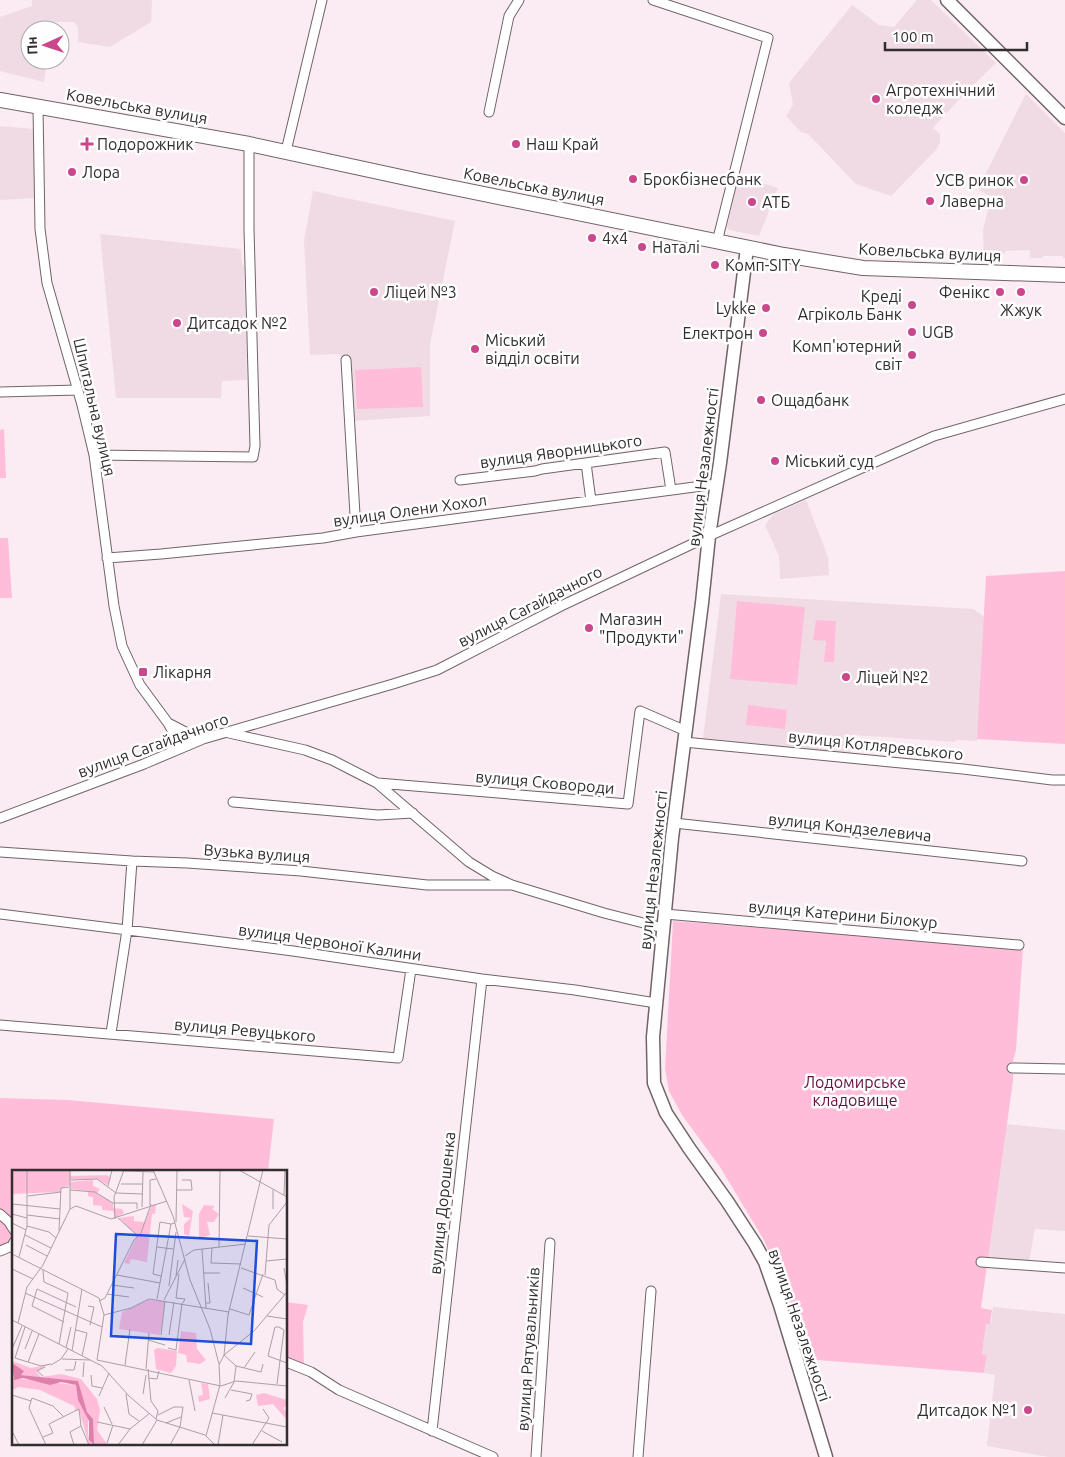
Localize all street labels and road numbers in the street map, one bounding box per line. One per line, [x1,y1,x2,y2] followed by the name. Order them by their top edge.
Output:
[65,85,209,127] street label: Ковельська вулиця
[462,164,606,208] street label: Ковельська вулиця
[858,239,1002,265] street label: Ковельська вулиця
[70,336,120,478] street label: Шпитальна вулиця
[684,387,722,547] street label: вулиця Незалежності
[479,431,643,471] street label: вулиця Яворницького
[332,490,488,530] street label: вулиця Олени Хохол
[455,562,605,650] street label: вулиця Сагайдачного
[75,709,231,781] street label: вулиця Сагайдачного
[787,727,965,763] street label: вулиця Котляревського
[475,767,615,797] street label: вулиця Сковороди
[636,790,670,950] street label: вулиця Незалежності
[768,809,932,845] street label: вулиця Кондзелевича
[203,840,311,866] street label: Вузька вулиця
[748,897,938,931] street label: вулиця Катерини Білокур
[237,920,423,964] street label: вулиця Червоної Калини
[173,1015,317,1045] street label: вулиця Ревуцького
[426,1131,458,1275] street label: вулиця Дорошенка
[765,1246,835,1404] street label: вулиця Незалежності
[513,1266,543,1432] street label: вулиця Рятувальників

